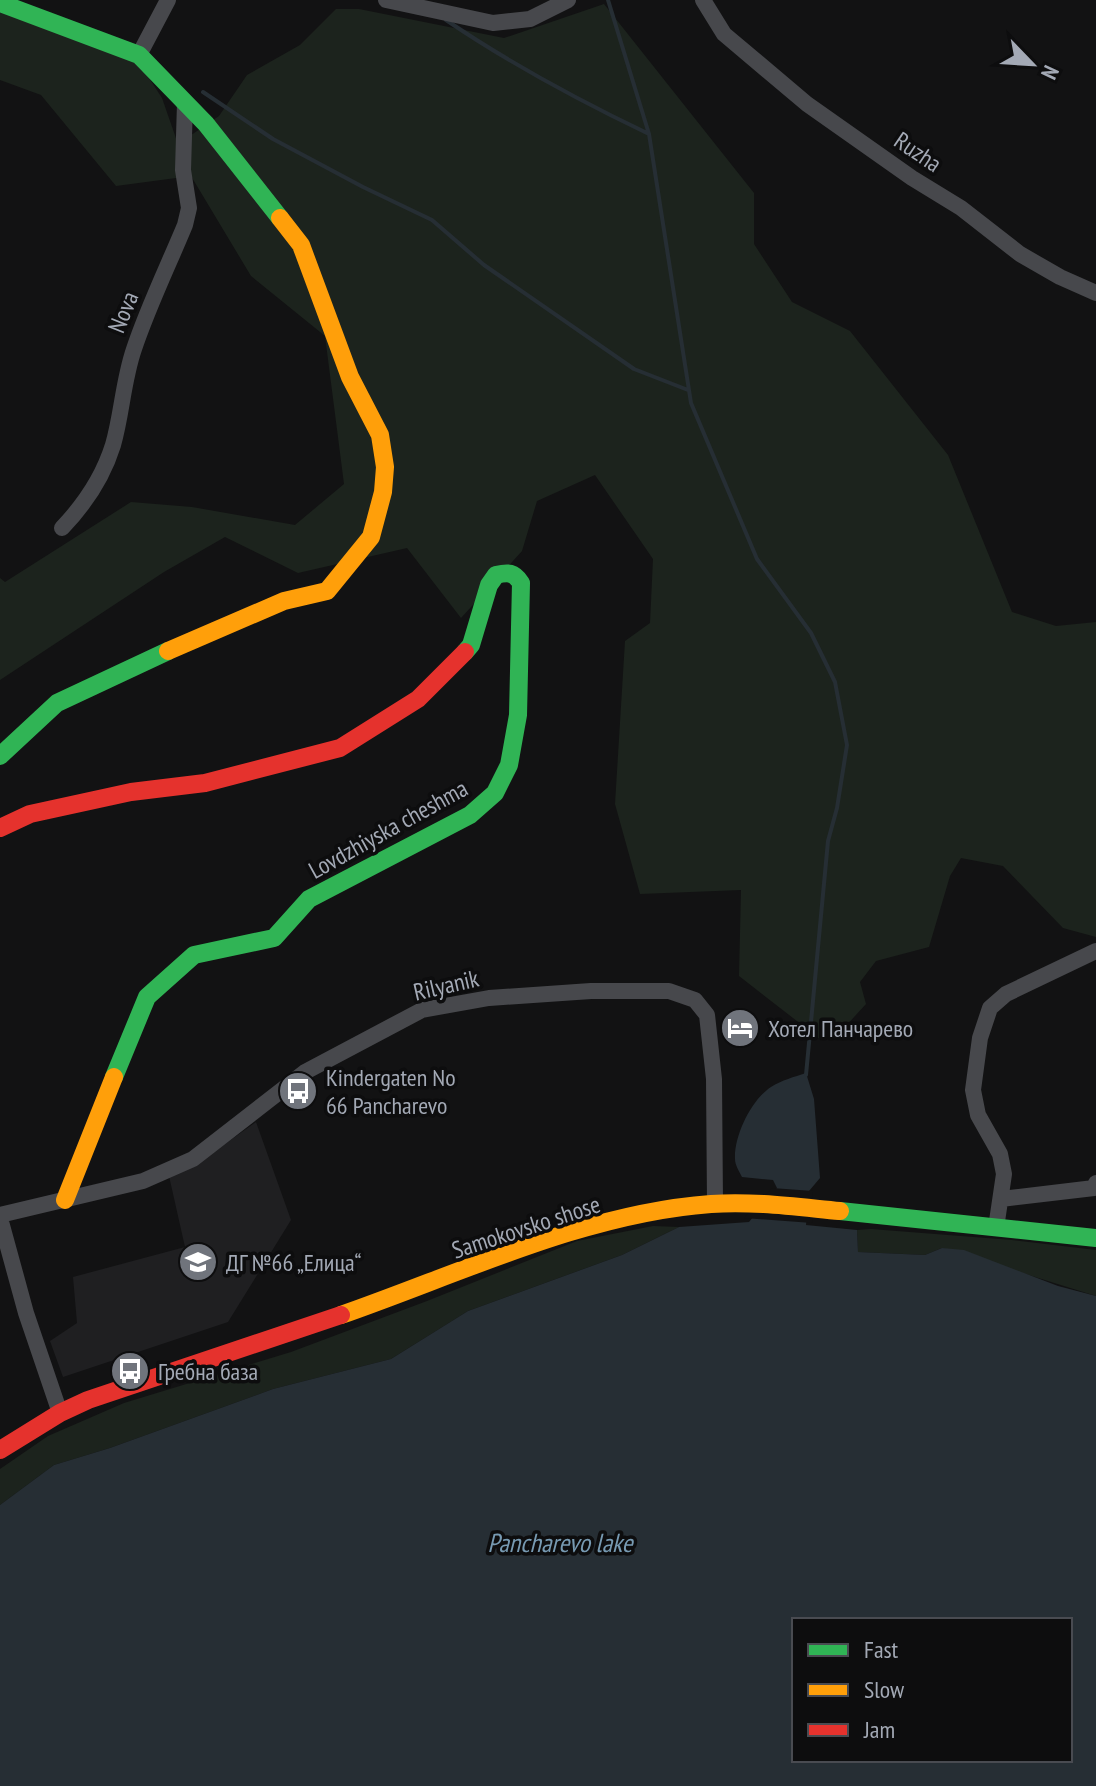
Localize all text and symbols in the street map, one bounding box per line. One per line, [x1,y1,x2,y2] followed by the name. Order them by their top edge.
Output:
[992,24,1072,104] north arrow
[1035,61,1065,84] text: N
[888,125,948,179] street label: Ruzha
[101,287,145,337] street label: Nova
[303,772,473,886] street label: Lovdzhiyska cheshma
[410,962,482,1008] street label: Rilyanik
[719,1007,761,1049] hotel icon: Хотел Панчарево
[768,1013,913,1044] place label: Хотел Панчарево
[326,1062,456,1121] place label: Kindergaten No 66 Pancharevo
[277,1070,319,1112] bus stop icon: Kindergaten No 66 Pancharevo
[448,1188,604,1266] street label: Samokovsko shose
[177,1241,219,1283] school or university icon: ДГ №66 „Елица“
[226,1247,362,1278] place label: ДГ №66 „Елица“
[109,1350,151,1392] bus stop icon: Гребна база
[158,1356,258,1387] place label: Гребна база
[487,1526,635,1559] water label: Pancharevo lake
[792,1618,1072,1762] legend
[864,1634,899,1665] text: Fast
[864,1674,905,1705] text: Slow
[863,1714,895,1745] text: Jam

